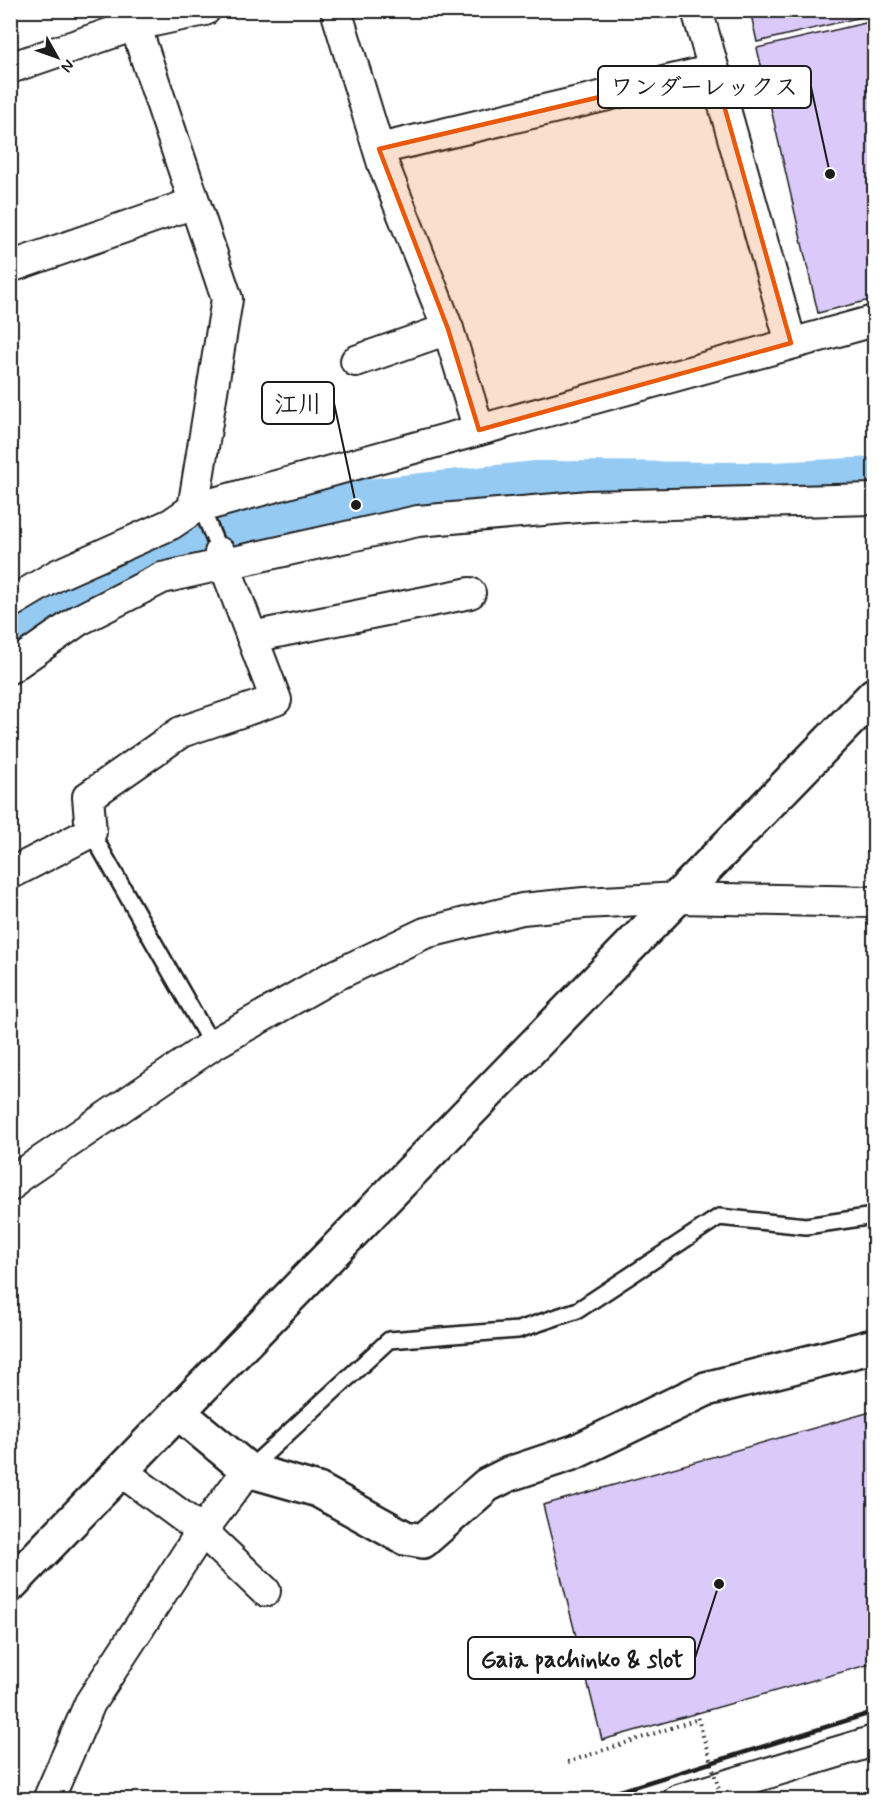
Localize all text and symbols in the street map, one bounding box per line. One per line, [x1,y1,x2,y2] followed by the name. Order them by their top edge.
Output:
[27,27,87,87] north arrow
[56,55,79,77] text: N
[598,66,811,108] callout: ワンダーレックス
[610,73,798,104] text: ワンダーレックス
[262,382,334,424] callout: 江川
[274,390,322,421] text: 江川
[468,1637,695,1679] callout: Gaia pachinko & slot
[481,1645,684,1676] text: Gaia pachinko & slot

